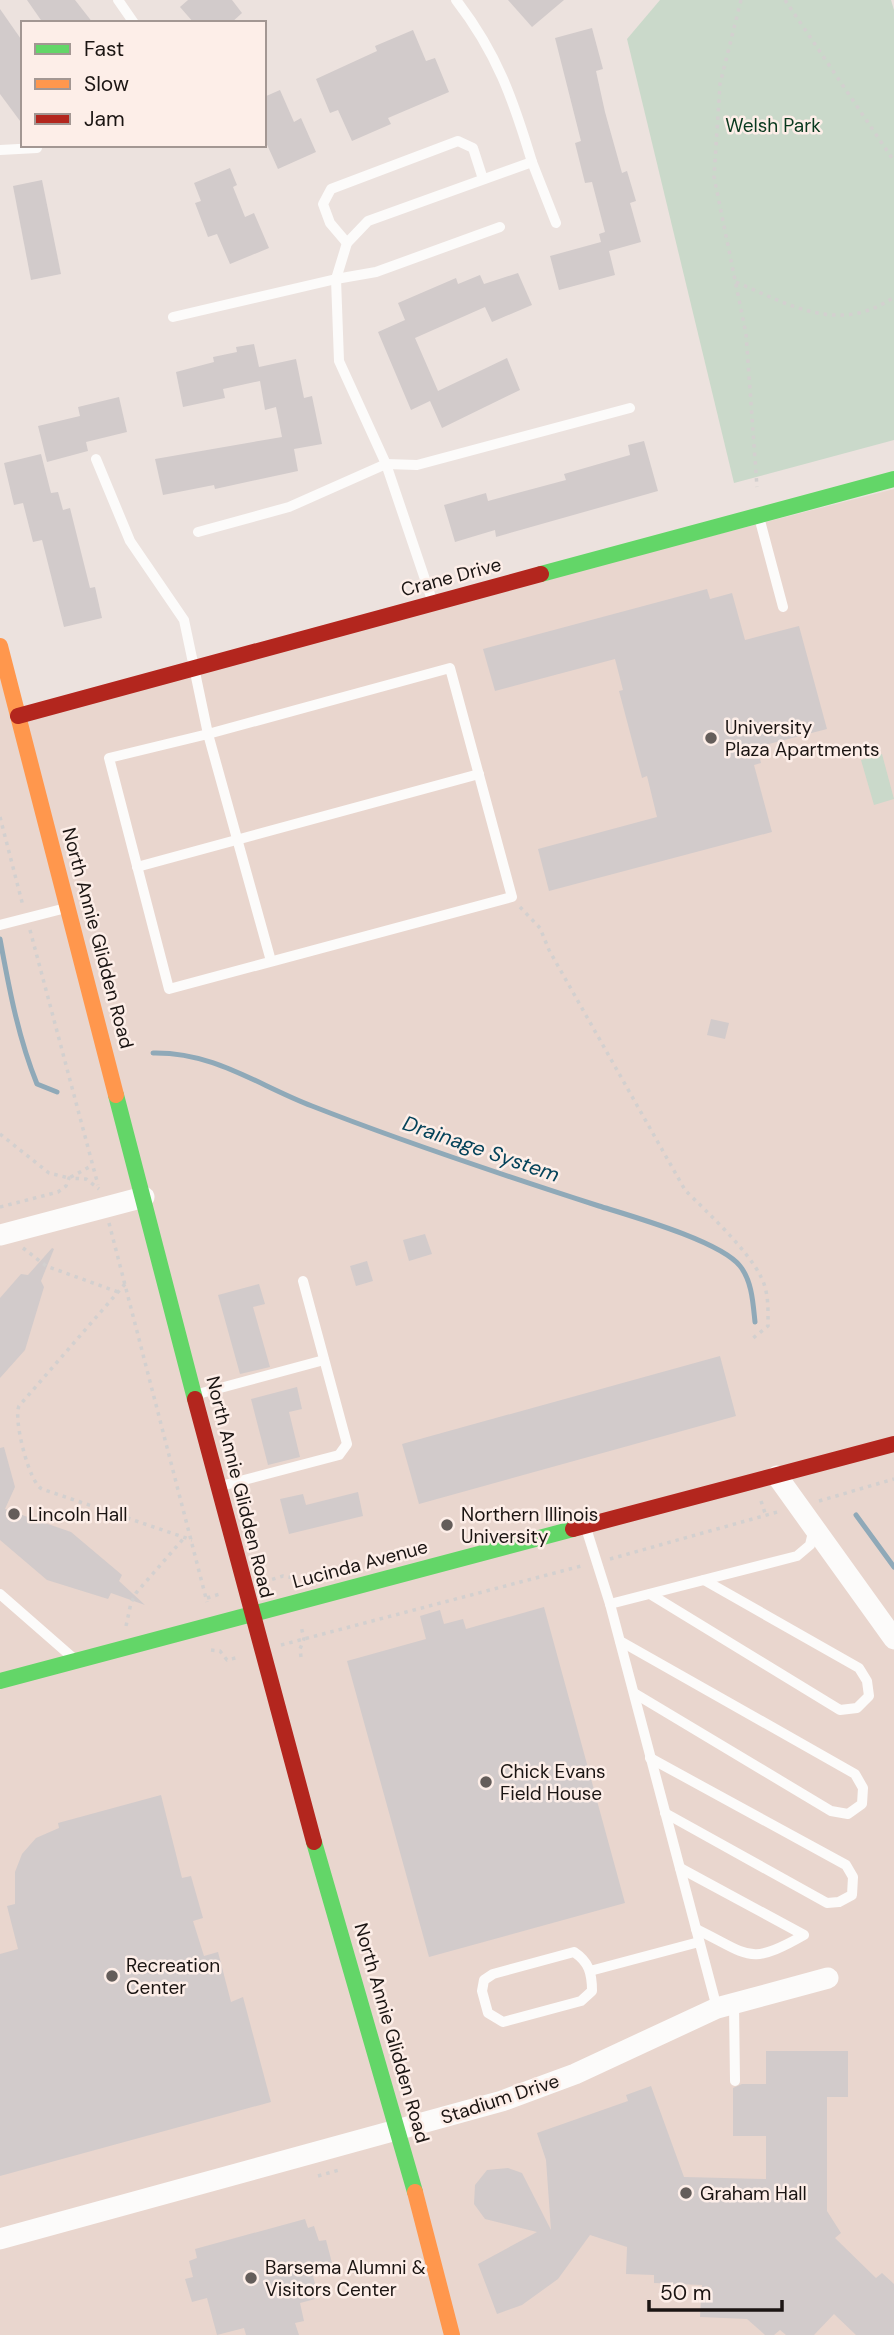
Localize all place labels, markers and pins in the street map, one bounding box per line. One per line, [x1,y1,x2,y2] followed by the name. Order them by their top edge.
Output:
[725,715,880,762] place label: University Plaza Apartments
[703,730,719,746] marker: University Plaza Apartments
[28,1502,128,1527] place label: Lincoln Hall
[461,1502,598,1549] place label: Northern Illinois University
[6,1506,22,1522] marker: Lincoln Hall
[439,1517,455,1533] marker: Northern Illinois University
[500,1759,606,1806] place label: Chick Evans Field House
[478,1774,494,1790] marker: Chick Evans Field House
[126,1953,220,2000] place label: Recreation Center
[104,1968,120,1984] marker: Recreation Center
[700,2181,807,2206] place label: Graham Hall
[678,2185,694,2201] marker: Graham Hall
[265,2255,426,2302] place label: Barsema Alumni & Visitors Center
[243,2270,259,2286] marker: Barsema Alumni & Visitors Center

